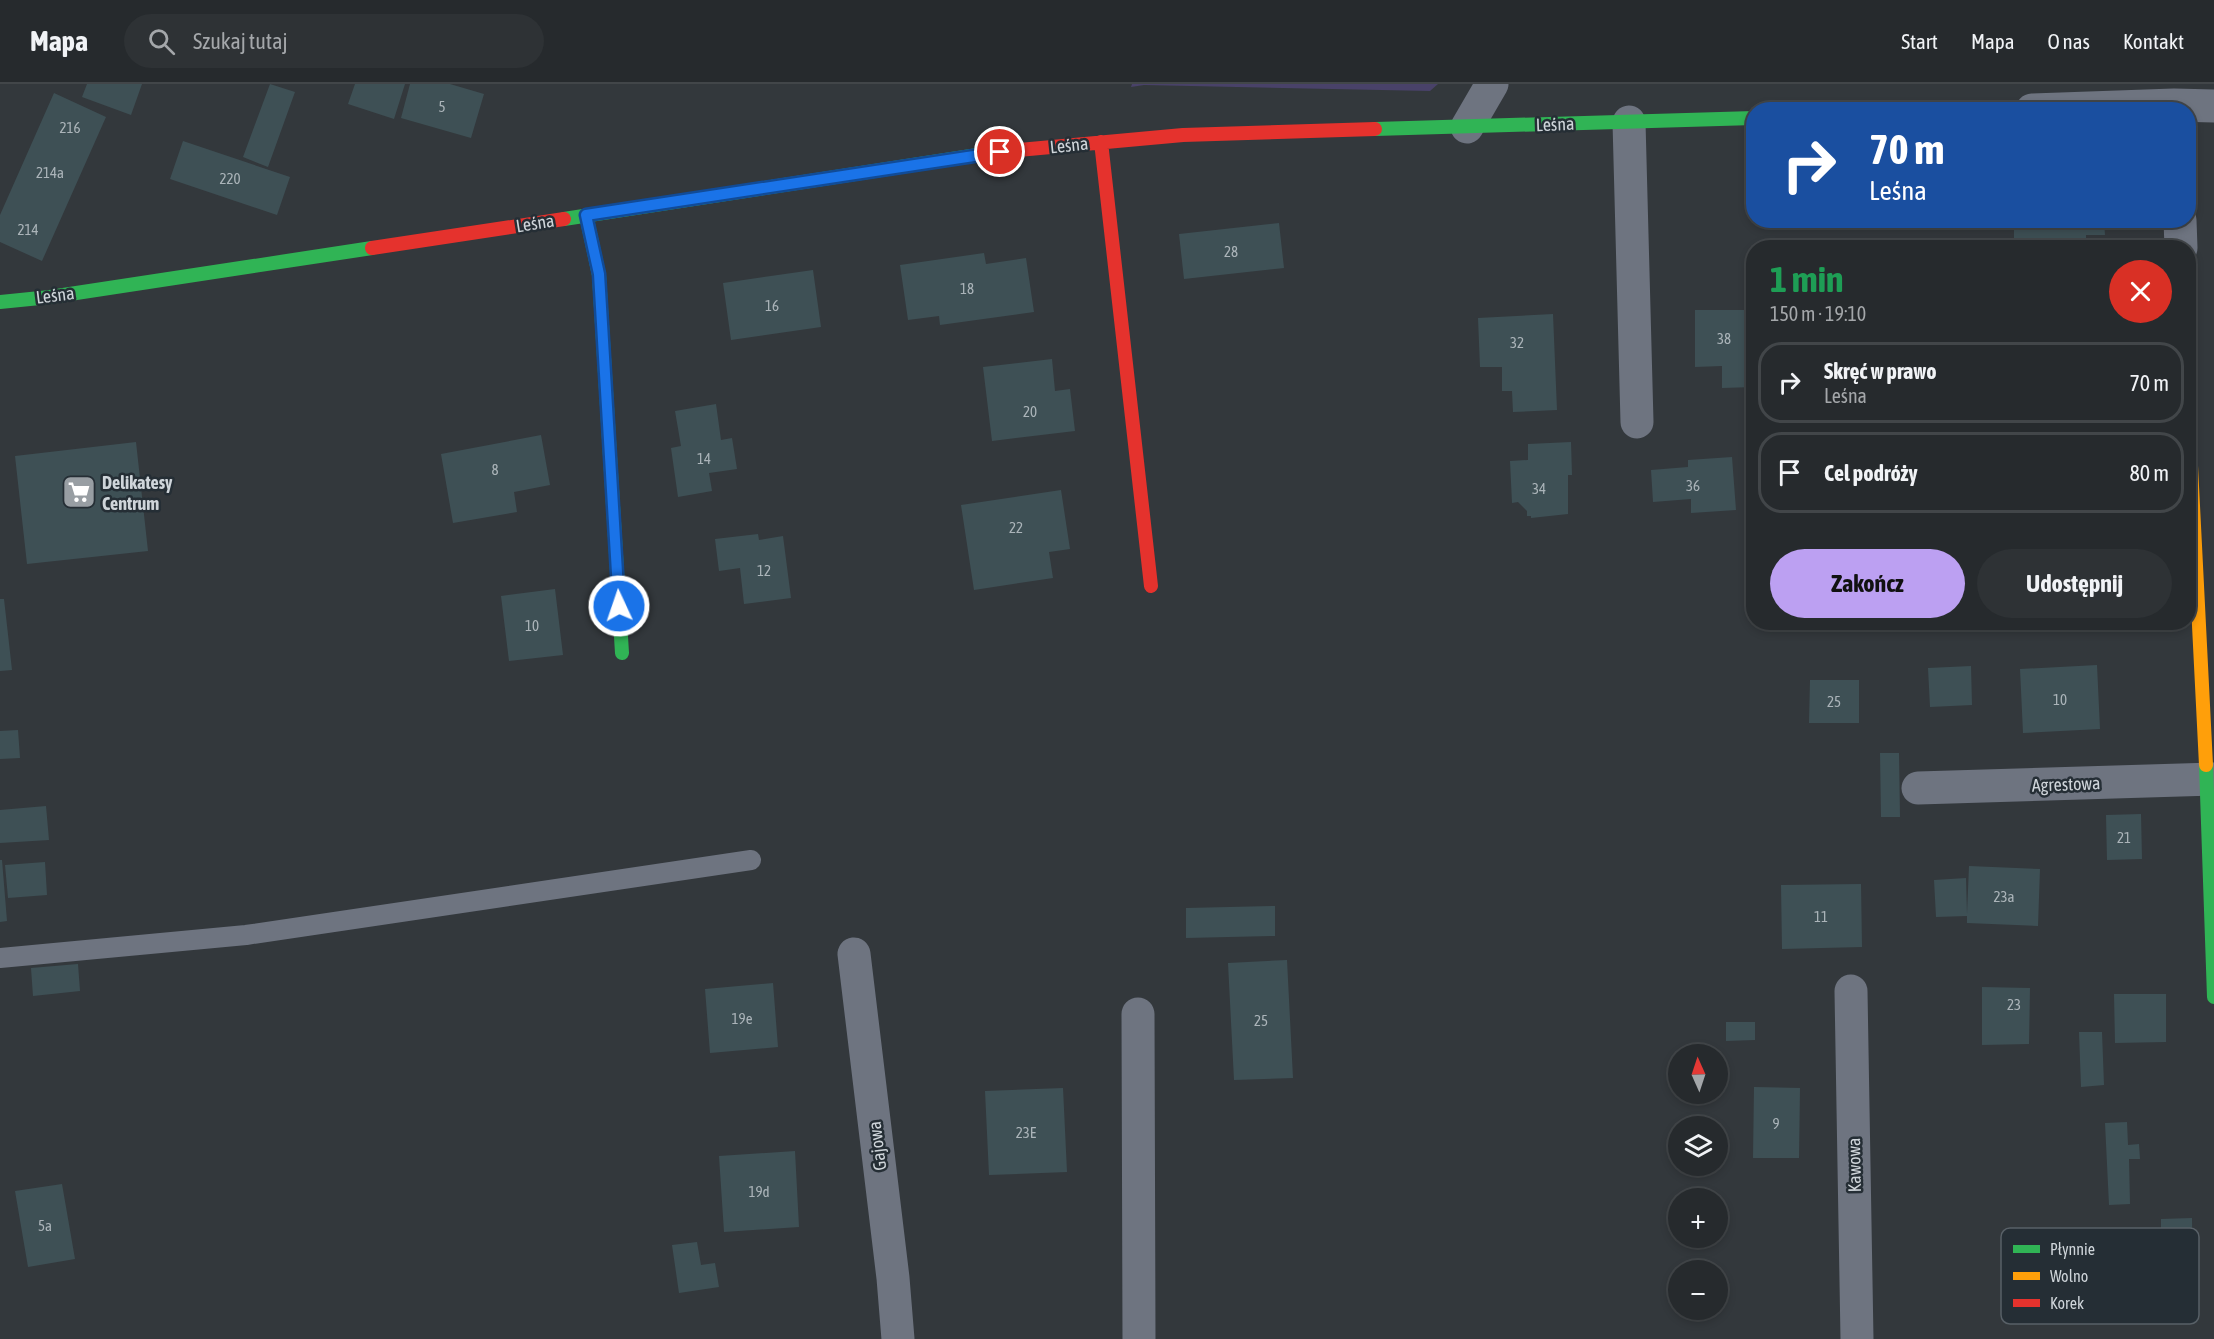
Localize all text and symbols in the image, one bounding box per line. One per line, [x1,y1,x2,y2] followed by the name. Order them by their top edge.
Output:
[124,14,544,68] search box
[30,25,88,57] text: Mapa
[145,25,178,58] icon: search
[193,28,287,54] text: Szukaj tutaj
[1901,29,1938,53] text: Start
[1971,29,2014,53] text: Mapa
[2047,29,2090,53] text: O nas
[2123,29,2184,53] text: Kontakt
[438,98,446,115] house number: 5
[1535,113,1575,135] street label: Leśna
[59,119,81,136] house number: 216
[1869,125,1944,173] text: 70 m
[974,126,1025,177] pin
[1770,126,1848,204] icon: right
[1049,133,1089,157] street label: Leśna
[983,135,1016,168] icon: arrive
[36,164,64,181] house number: 214a
[219,170,241,187] house number: 220
[1869,175,1927,206] text: Leśna
[514,210,556,236] street label: Leśna
[17,221,39,238] house number: 214
[1224,243,1238,260] house number: 28
[1770,258,1844,300] text: 1 min
[2109,260,2172,323] button: close
[960,280,974,297] house number: 18
[35,282,75,308] street label: Leśna
[765,297,779,314] house number: 16
[1770,302,1866,325] text: 150 m · 19:10
[1717,330,1731,347] house number: 38
[1510,334,1524,351] house number: 32
[1824,358,1937,384] text: Skręć w prawo
[1773,366,1806,399] icon: right
[2129,370,2169,396] text: 70 m
[1824,384,1867,407] text: Leśna
[1023,403,1037,420] house number: 20
[697,450,711,467] house number: 14
[1773,456,1806,489] icon: arrive
[1824,460,1918,486] text: Cel podróży
[2129,460,2169,486] text: 80 m
[491,461,499,478] house number: 8
[102,472,173,514] place label: Delikatesy Centrum
[61,474,97,510] supermarket icon: Delikatesy Centrum
[1686,477,1700,494] house number: 36
[1532,480,1546,497] house number: 34
[1009,519,1023,536] house number: 22
[1770,549,1965,618] button: Zakończ
[1977,549,2172,618] button: Udostępnij
[757,562,771,579] house number: 12
[587,574,651,638] position arrow
[525,617,539,634] house number: 10
[2053,691,2067,708] house number: 10
[1827,693,1841,710] house number: 25
[2031,772,2101,796] street label: Agrestowa
[2117,829,2131,846] house number: 21
[1993,888,2015,905] house number: 23a
[1814,908,1828,925] house number: 11
[2007,996,2021,1013] house number: 23
[732,1010,753,1027] house number: 19e
[1254,1012,1268,1029] house number: 25
[1668,1044,1728,1104] north arrow
[1668,1044,1728,1320] map controls
[1772,1115,1780,1132] house number: 9
[1668,1116,1728,1176] button: layers
[864,1120,890,1172] street label: Gajowa
[1016,1124,1037,1141] house number: 23E
[1843,1138,1865,1192] street label: Kawowa
[748,1183,770,1200] house number: 19d
[1668,1188,1728,1248] button: +
[38,1217,52,1234] house number: 5a
[2001,1228,2199,1324] legend
[2050,1240,2095,1259] text: Płynnie
[1668,1260,1728,1320] button: −
[2050,1267,2088,1285] text: Wolno
[2050,1294,2084,1312] text: Korek

